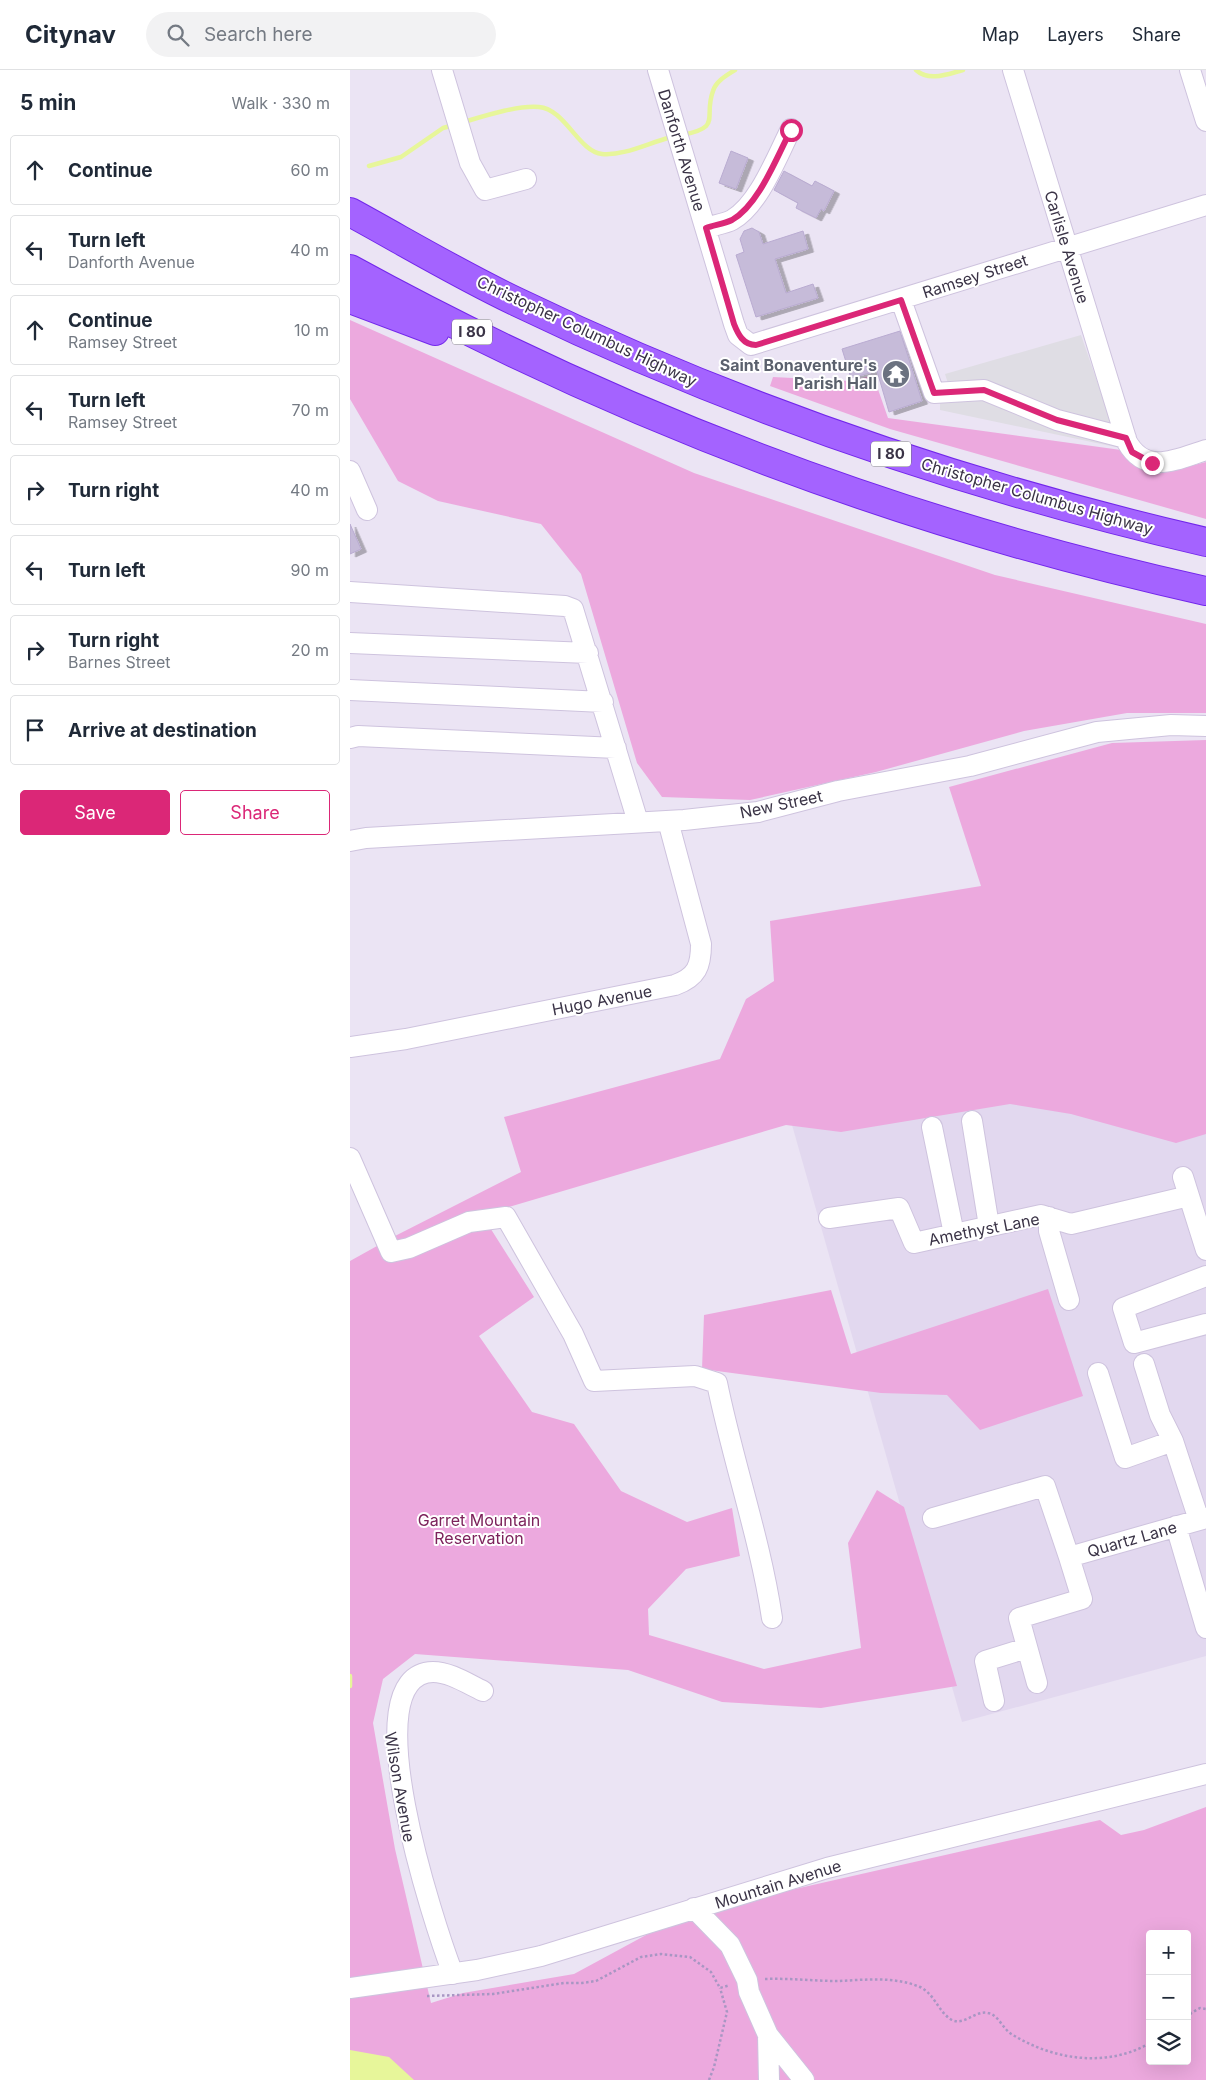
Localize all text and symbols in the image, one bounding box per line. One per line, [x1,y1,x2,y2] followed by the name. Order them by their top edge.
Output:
[146,12,496,57] search box
[25,20,116,49] text: Citynav
[164,21,192,49] icon: search
[204,23,313,46] text: Search here
[982,24,1019,45] text: Map
[1047,24,1104,45] text: Layers
[1132,24,1181,45] text: Share
[654,86,710,214] street label: Danforth Avenue
[20,90,76,115] text: 5 min
[231,93,330,113] text: Walk · 330 m
[780,119,803,142] route start
[21,156,49,184] icon: ahead
[68,159,153,182] text: Continue
[290,160,329,180] text: 60 m
[1040,188,1094,306] street label: Carlisle Avenue
[68,229,146,252] text: Turn left
[21,236,49,264] icon: left
[290,240,329,260] text: 40 m
[920,250,1030,302] street label: Ramsey Street
[68,252,195,272] text: Danforth Avenue
[474,271,700,391] street label: Christopher Columbus Highway
[68,309,153,332] text: Continue
[21,316,49,344] icon: ahead
[294,320,329,340] text: 10 m
[452,320,492,344] road number: I 80
[68,332,177,352] text: Ramsey Street
[720,355,877,393] place label: Saint Bonaventure's Parish Hall
[881,359,911,389] temple icon: Saint Bonaventure's Parish Hall
[68,389,146,412] text: Turn left
[21,396,49,424] icon: left
[292,400,329,420] text: 70 m
[68,412,177,432] text: Ramsey Street
[871,442,911,466] road number: I 80
[1141,452,1164,475] route end
[919,453,1155,539] street label: Christopher Columbus Highway
[21,476,49,504] icon: right
[68,479,159,502] text: Turn right
[290,480,329,500] text: 40 m
[21,556,49,584] icon: left
[68,559,146,582] text: Turn left
[290,560,329,580] text: 90 m
[68,629,159,652] text: Turn right
[21,636,49,664] icon: right
[291,640,329,660] text: 20 m
[68,652,171,672] text: Barnes Street
[21,716,49,744] icon: arrive
[68,719,257,742] text: Arrive at destination
[738,786,824,822] street label: New Street
[20,790,170,835] button: Save
[180,790,330,835] button: Share
[550,981,654,1019] street label: Hugo Avenue
[927,1208,1041,1250] street label: Amethyst Lane
[418,1510,540,1548] park label: Garret Mountain Reservation
[1085,1517,1179,1561] street label: Quartz Lane
[380,1730,420,1844] street label: Wilson Avenue
[712,1855,844,1913] street label: Mountain Avenue
[1146,1930,1191,2065] map controls
[1146,1930,1191,1975] button: +
[1146,1975,1191,2020] button: −
[1146,2020,1191,2065] button: layers

